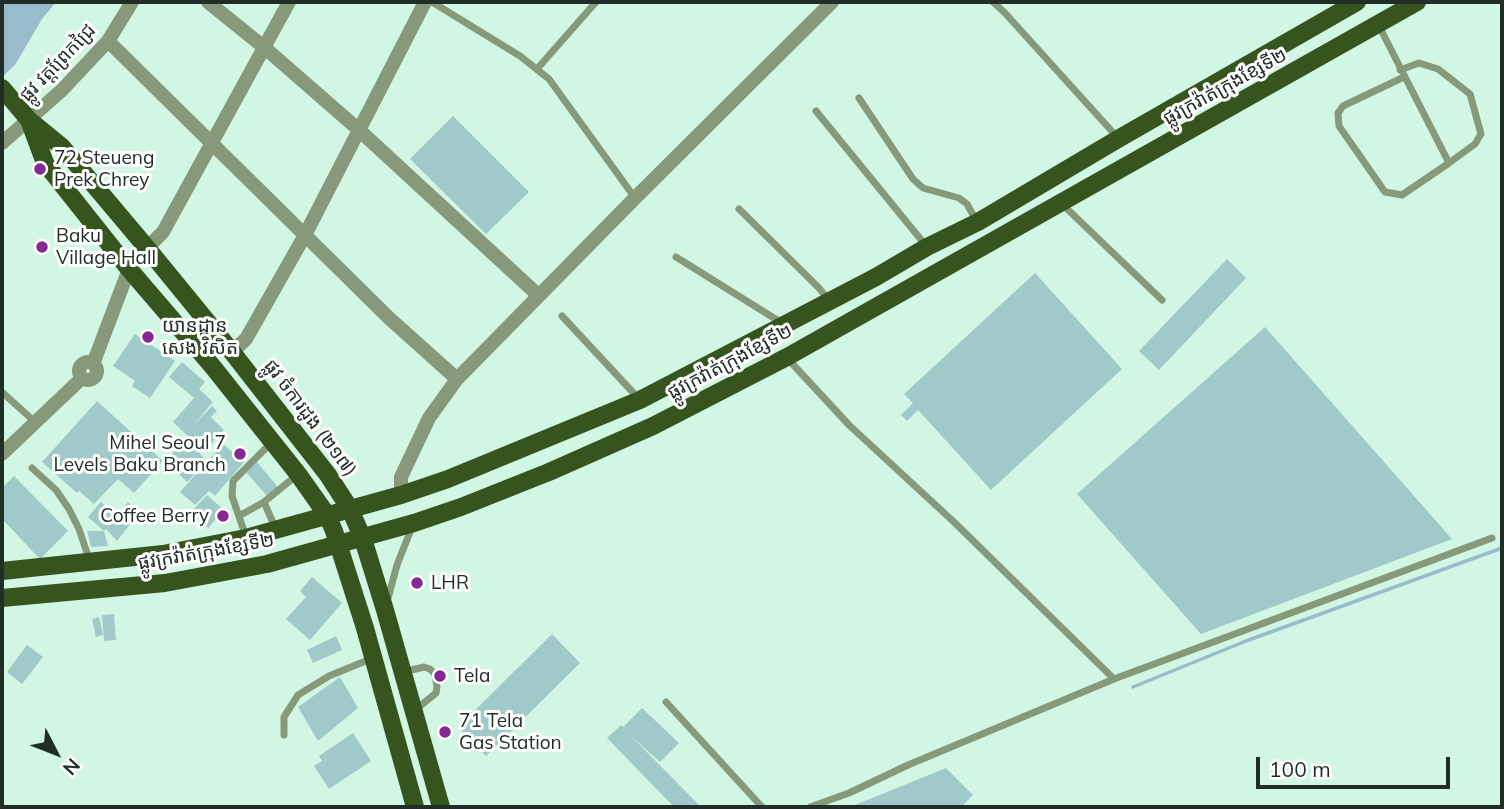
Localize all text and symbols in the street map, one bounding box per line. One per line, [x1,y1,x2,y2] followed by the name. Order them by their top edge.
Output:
[15,19,101,107] street label: ផ្លូវ វត្តព្រែកជ្រៃ
[1159,44,1291,130] street label: ផ្លូវក្រវ៉ាត់ក្រុងខ្សែទី២
[54,147,154,191] place label: 72 Steueng Prek Chrey
[32,161,48,177] marker: 72 Steueng Prek Chrey
[56,225,156,269] place label: Baku Village Hall
[34,239,50,255] marker: Baku Village Hall
[162,315,238,359] place label: យានដ្ឋាន សេង វិសិត
[664,320,796,404] street label: ផ្លូវក្រវ៉ាត់ក្រុងខ្សែទី២
[140,329,156,345] marker: យានដ្ឋាន សេង វិសិត
[259,355,361,481] street label: ផ្លូវ ចំការដូង (២១៧)
[54,432,226,476] place label: Mihel Seoul 7 Levels Baku Branch
[232,446,248,462] marker: Mihel Seoul 7 Levels Baku Branch
[100,505,209,527] place label: Coffee Berry
[215,508,231,524] marker: Coffee Berry
[136,529,276,575] street label: ផ្លូវក្រវ៉ាត់ក្រុងខ្សែទី២
[431,572,469,594] place label: LHR
[409,575,425,591] marker: LHR
[454,665,490,687] place label: Tela
[432,668,448,684] marker: Tela
[459,710,562,754] place label: 71 Tela Gas Station
[21,718,91,788] north arrow
[437,724,453,740] marker: 71 Tela Gas Station
[1259,742,1453,786] scale bar
[58,754,85,780] text: N
[1269,756,1331,782] text: 100 m

